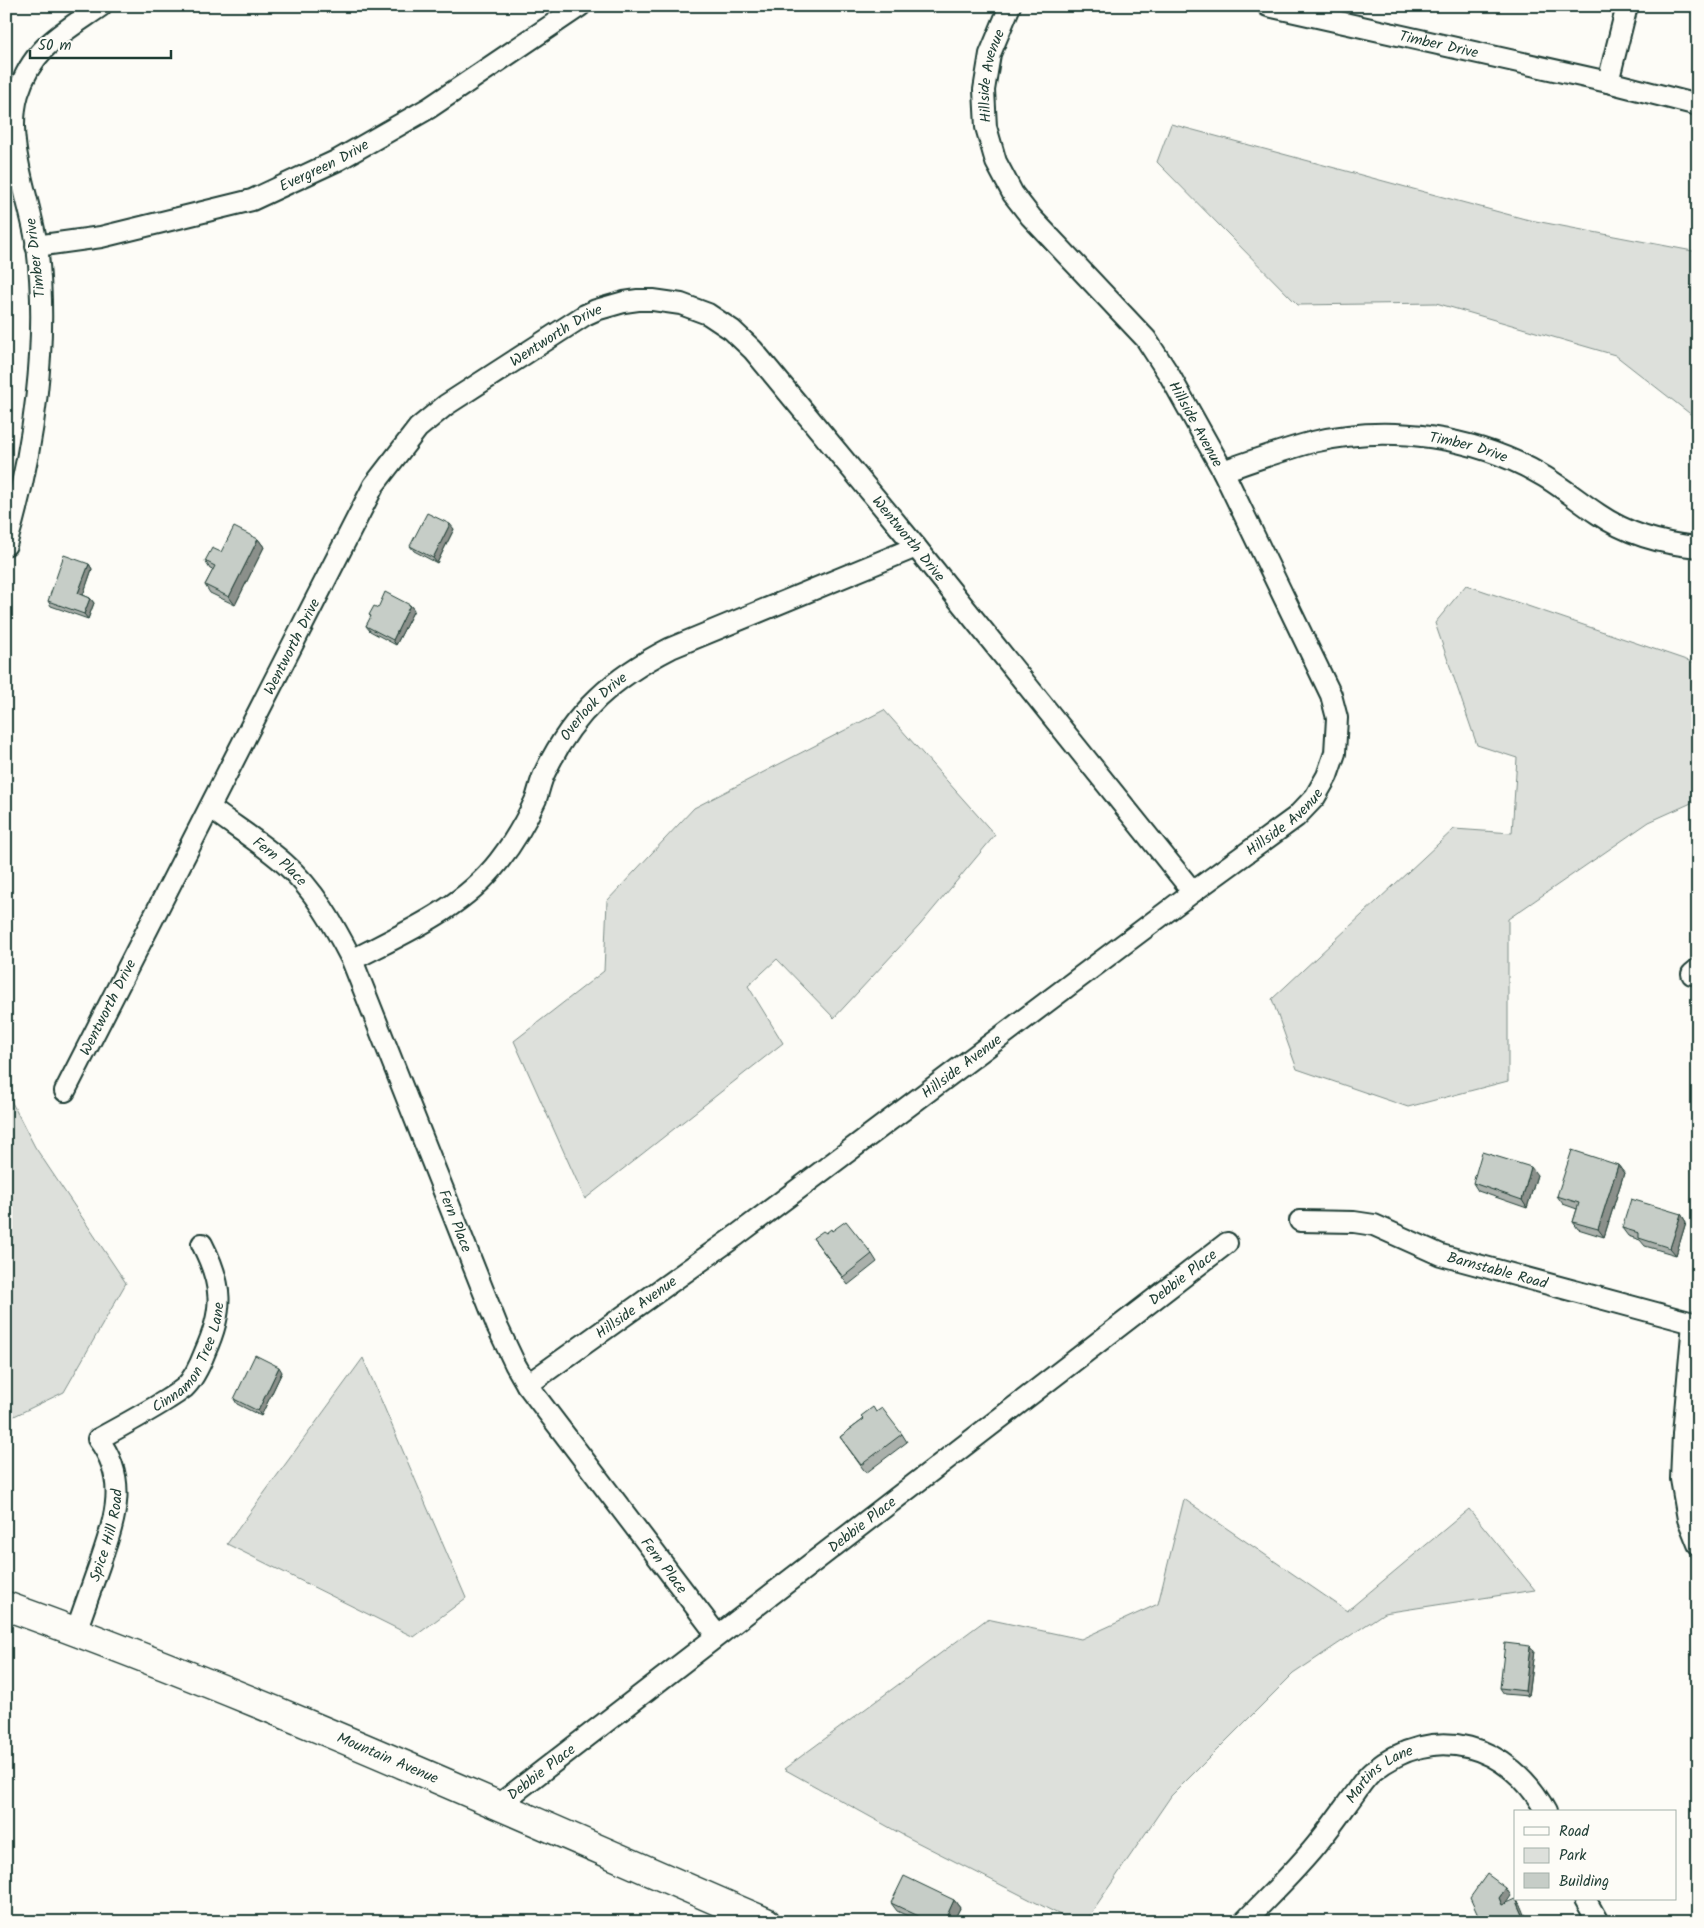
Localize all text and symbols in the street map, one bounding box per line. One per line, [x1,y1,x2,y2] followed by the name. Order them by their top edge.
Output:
[973,25,1012,123] street label: Hillside Avenue
[1397,25,1481,66] street label: Timber Drive
[30,28,171,60] scale bar
[38,34,72,58] text: 50 m
[275,133,374,199] street label: Evergreen Drive
[19,216,53,299] street label: Timber Drive
[505,298,605,374] street label: Wentworth Drive
[1162,377,1229,472] street label: Hillside Avenue
[1427,426,1511,470] street label: Timber Drive
[865,491,951,588] street label: Wentworth Drive
[258,594,327,699] street label: Wentworth Drive
[554,667,633,746] street label: Overlook Drive
[1241,784,1330,863] street label: Hillside Avenue
[247,831,313,892] street label: Fern Place
[74,955,143,1060] street label: Wentworth Drive
[917,1028,1008,1105] street label: Hillside Avenue
[431,1186,478,1256] street label: Fern Place
[1144,1244,1223,1312] street label: Debbie Place
[1444,1246,1551,1296] street label: Barnstable Road
[591,1270,683,1345] street label: Hillside Avenue
[147,1301,232,1419] street label: Cinnamon Tree Lane
[83,1488,130,1585] street label: Spice Hill Road
[823,1491,902,1559] street label: Debbie Place
[634,1533,693,1600] street label: Fern Place
[333,1727,442,1791] street label: Mountain Avenue
[503,1738,582,1807] street label: Debbie Place
[1340,1739,1417,1809] street label: Martins Lane
[1514,1810,1676,1900] legend
[1559,1820,1590,1844] text: Road
[1559,1844,1587,1868] text: Park
[1559,1870,1609,1894] text: Building

